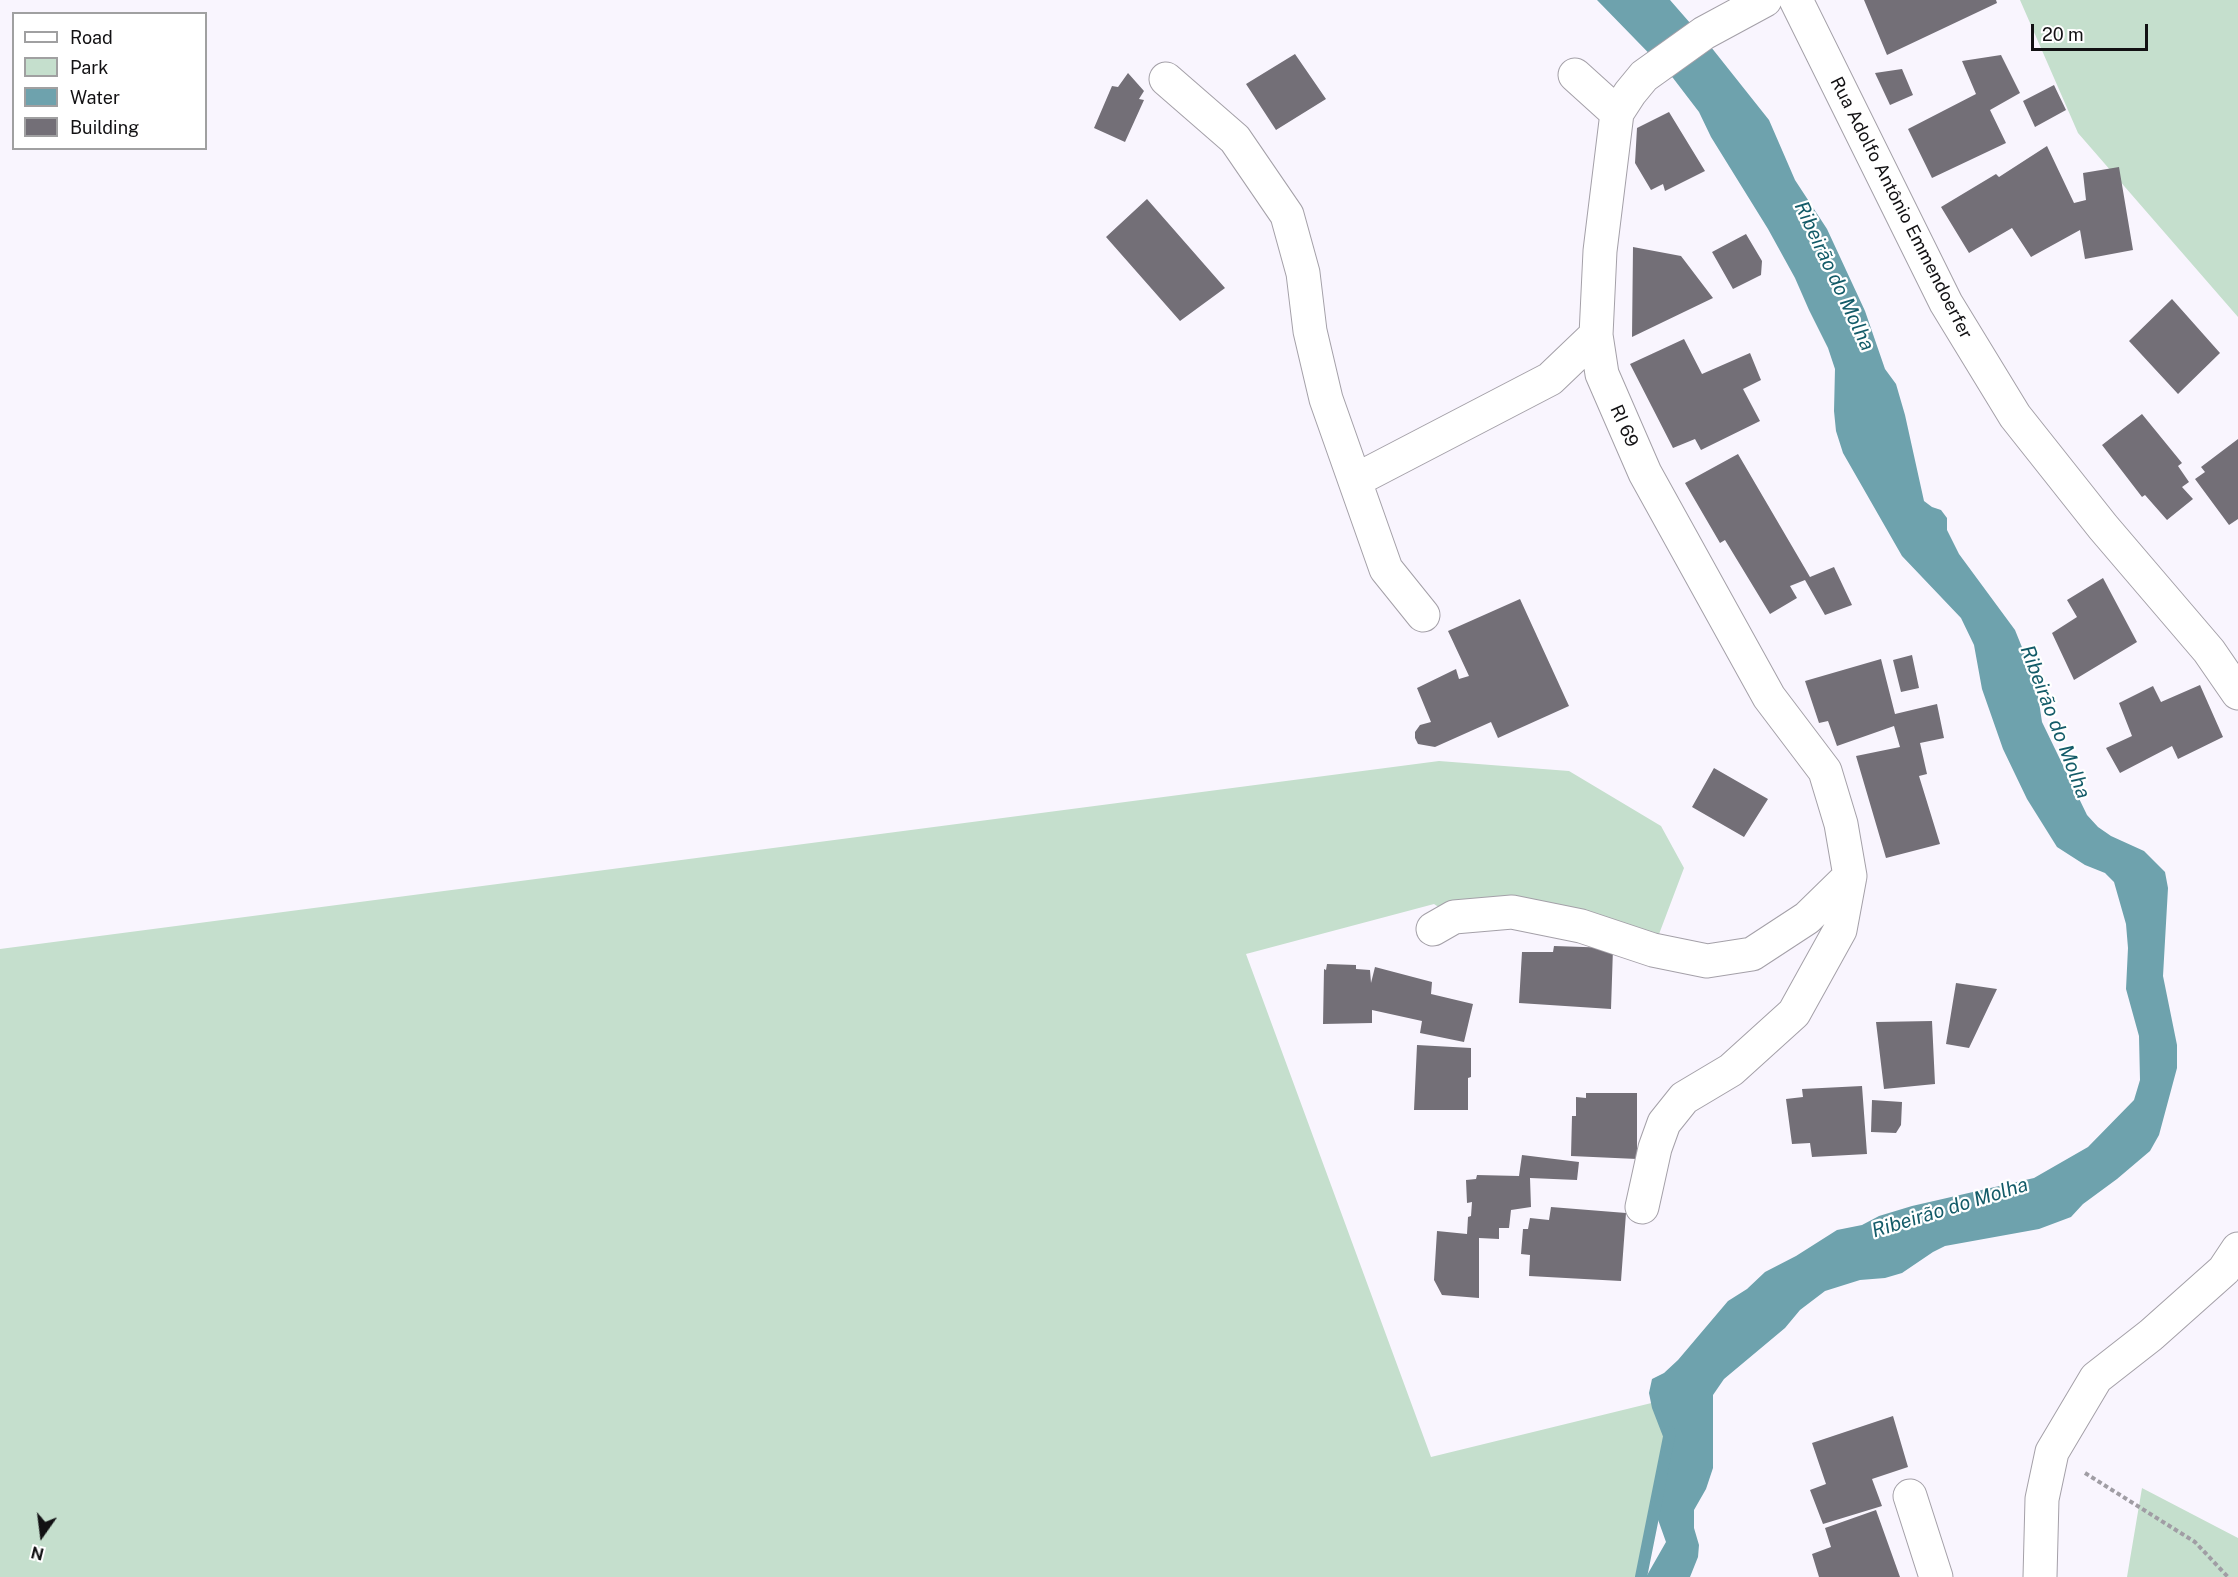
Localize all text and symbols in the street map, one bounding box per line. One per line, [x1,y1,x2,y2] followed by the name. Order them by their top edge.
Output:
[12,12,207,150] legend
[2034,12,2151,50] scale bar
[2042,24,2084,45] text: 20 m
[70,27,113,48] text: Road
[70,57,108,78] text: Park
[1825,73,1977,343] street label: Rua Adolfo Antônio Emmendoerfer
[70,87,120,108] text: Water
[70,117,139,138] text: Building
[1789,197,1879,355] water label: Ribeirão do Molha
[1605,402,1643,450] street label: RI 69
[2015,642,2095,802] water label: Ribeirão do Molha
[1869,1173,2031,1243] water label: Ribeirão do Molha
[12,1505,72,1565] north arrow
[29,1542,46,1564] text: N

